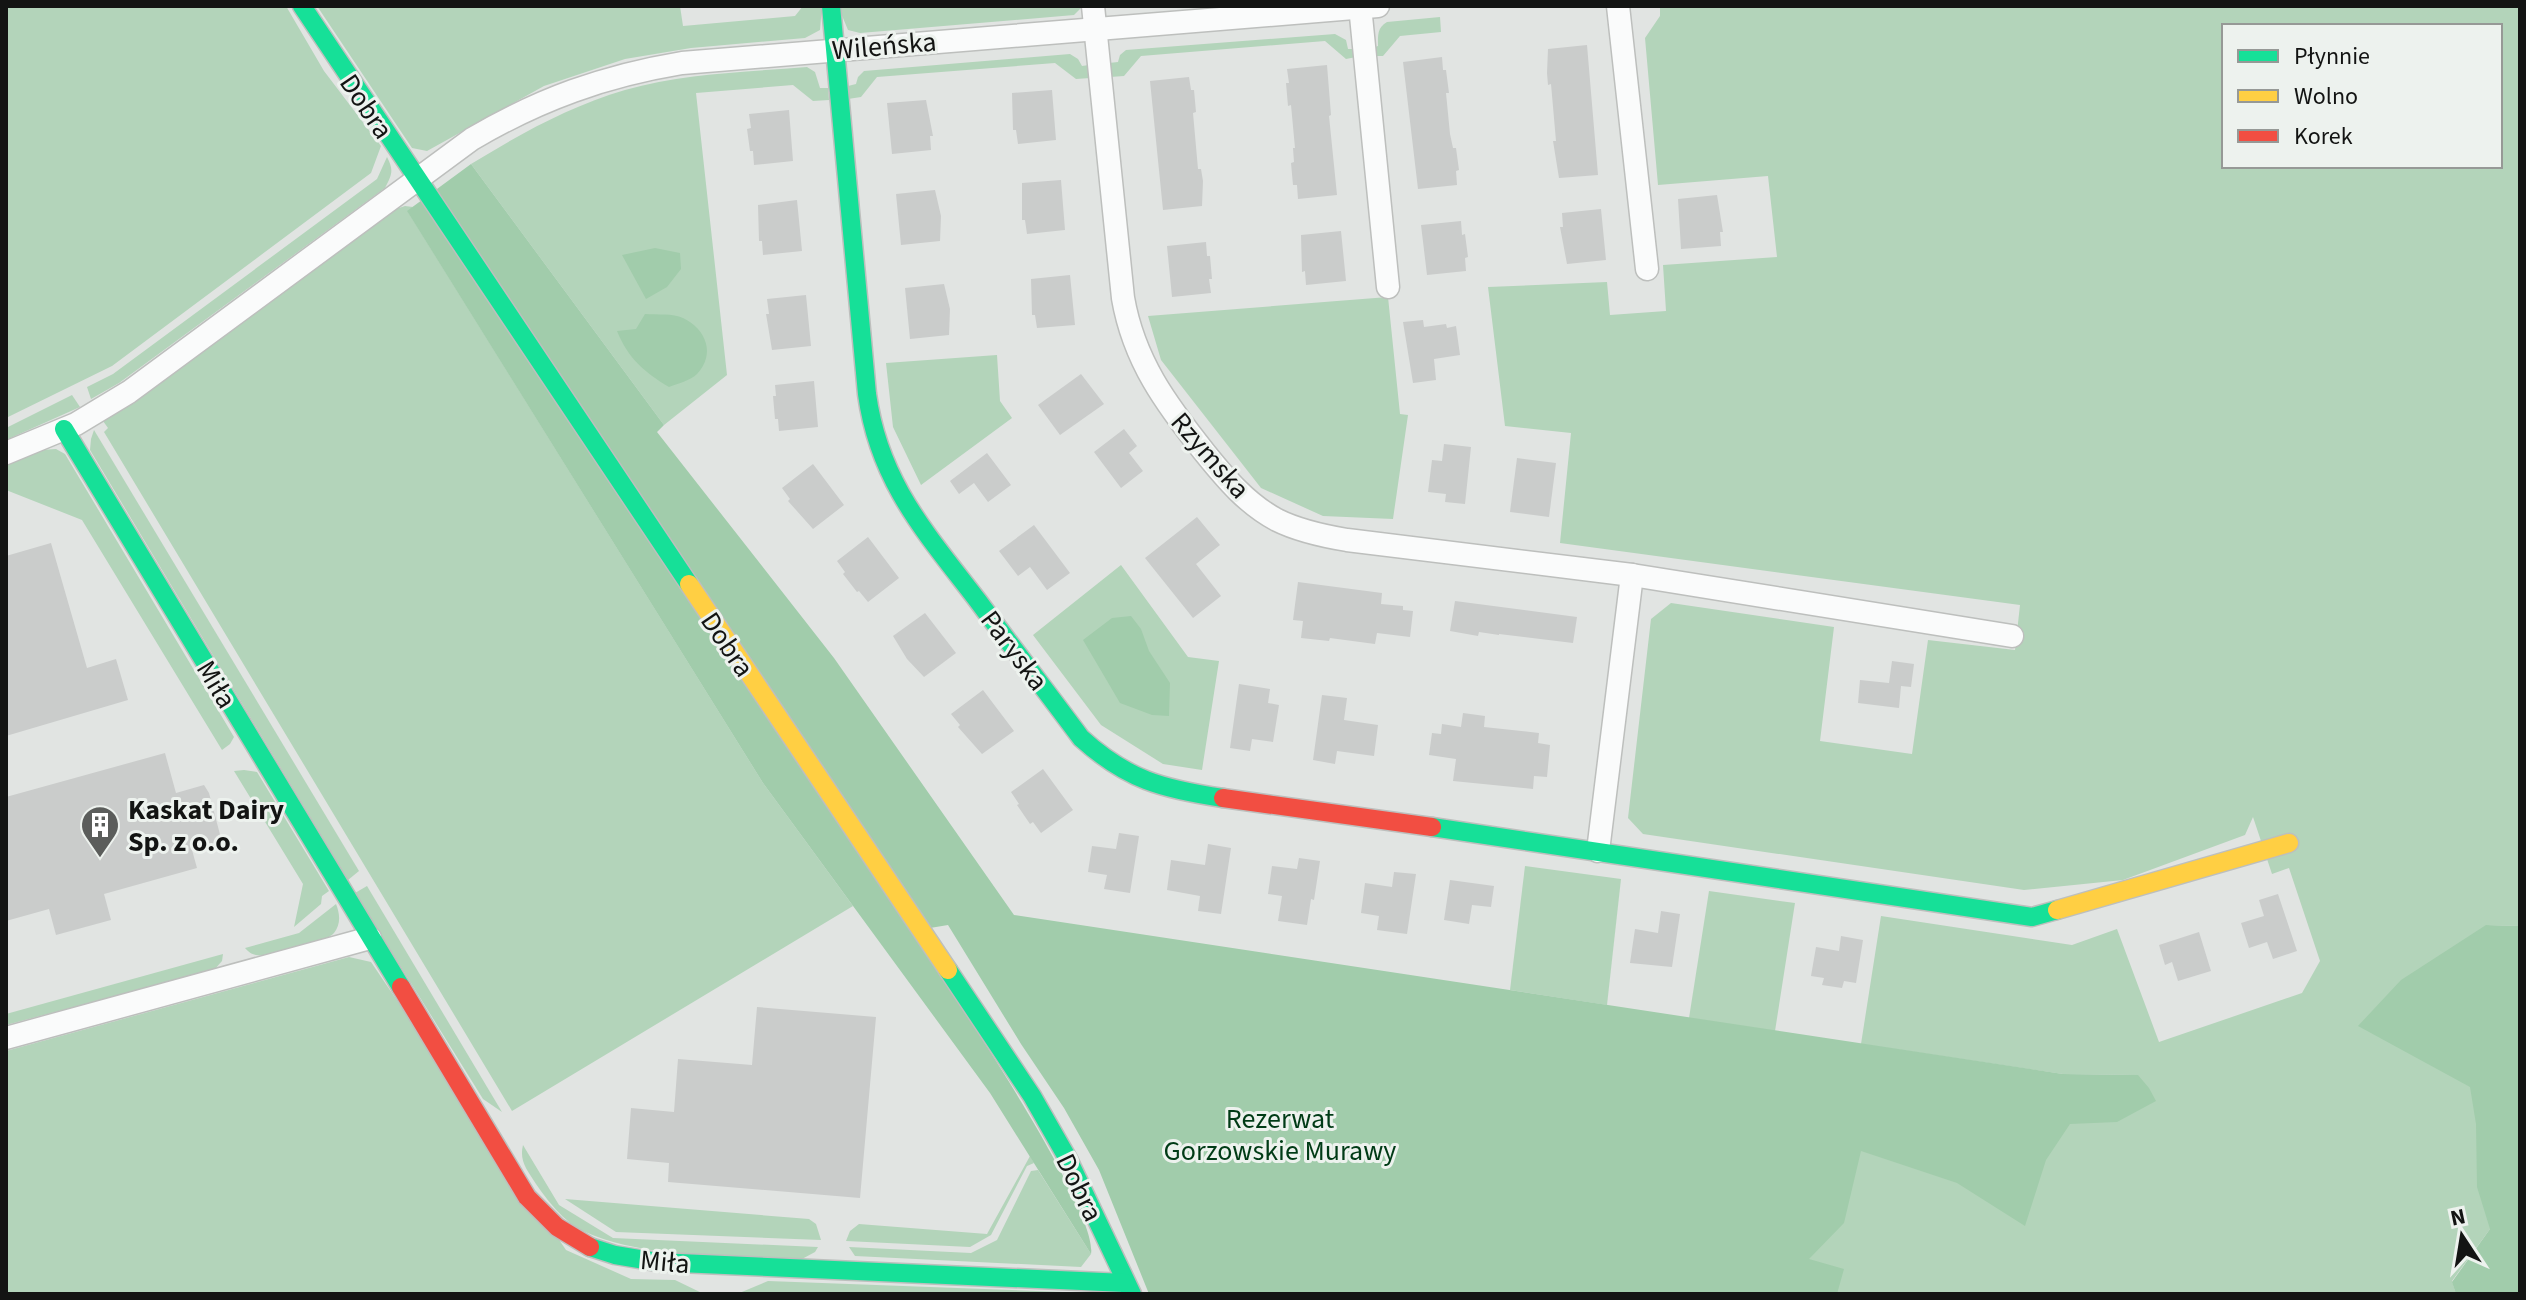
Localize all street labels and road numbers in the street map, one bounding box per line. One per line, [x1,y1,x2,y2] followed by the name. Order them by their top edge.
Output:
[830,22,938,70] street label: Wileńska
[330,66,403,147] street label: Dobra
[1161,404,1259,508] street label: Rzymska
[971,602,1058,699] street label: Paryska
[691,604,764,685] street label: Dobra
[186,653,246,716] street label: Miła
[1046,1147,1113,1228] street label: Dobra
[638,1240,691,1284] street label: Miła

